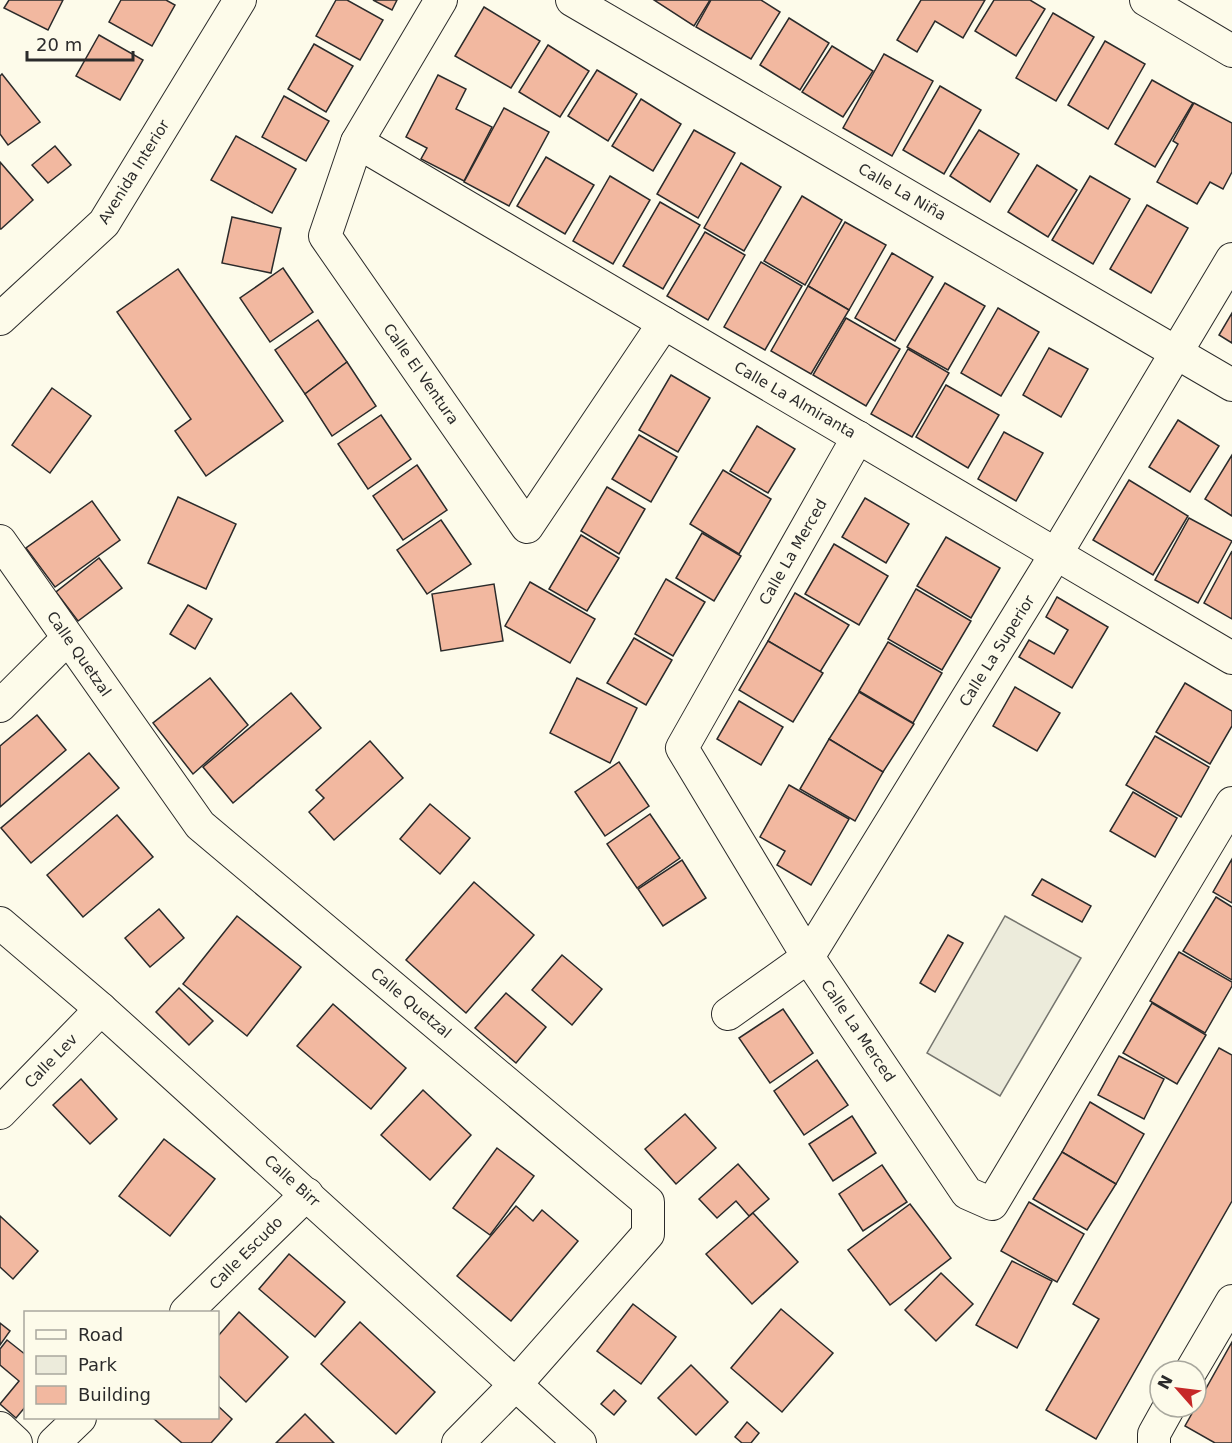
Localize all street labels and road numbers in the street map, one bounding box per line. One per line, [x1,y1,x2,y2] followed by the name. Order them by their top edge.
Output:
[95,116,174,227] street label: Avenida Interior
[855,160,949,224] street label: Calle La Niña
[379,320,463,428] street label: Calle El Ventura
[731,358,859,442] street label: Calle La Almiranta
[755,496,831,608] street label: Calle La Merced
[956,591,1039,710] street label: Calle La Superior
[43,608,115,700] street label: Calle Quetzal
[367,964,455,1042] street label: Calle Quetzal
[817,977,899,1085] street label: Calle La Merced
[21,1030,81,1092] street label: Calle Lev
[261,1151,324,1211] street label: Calle Birr
[206,1213,286,1293] street label: Calle Escudo

